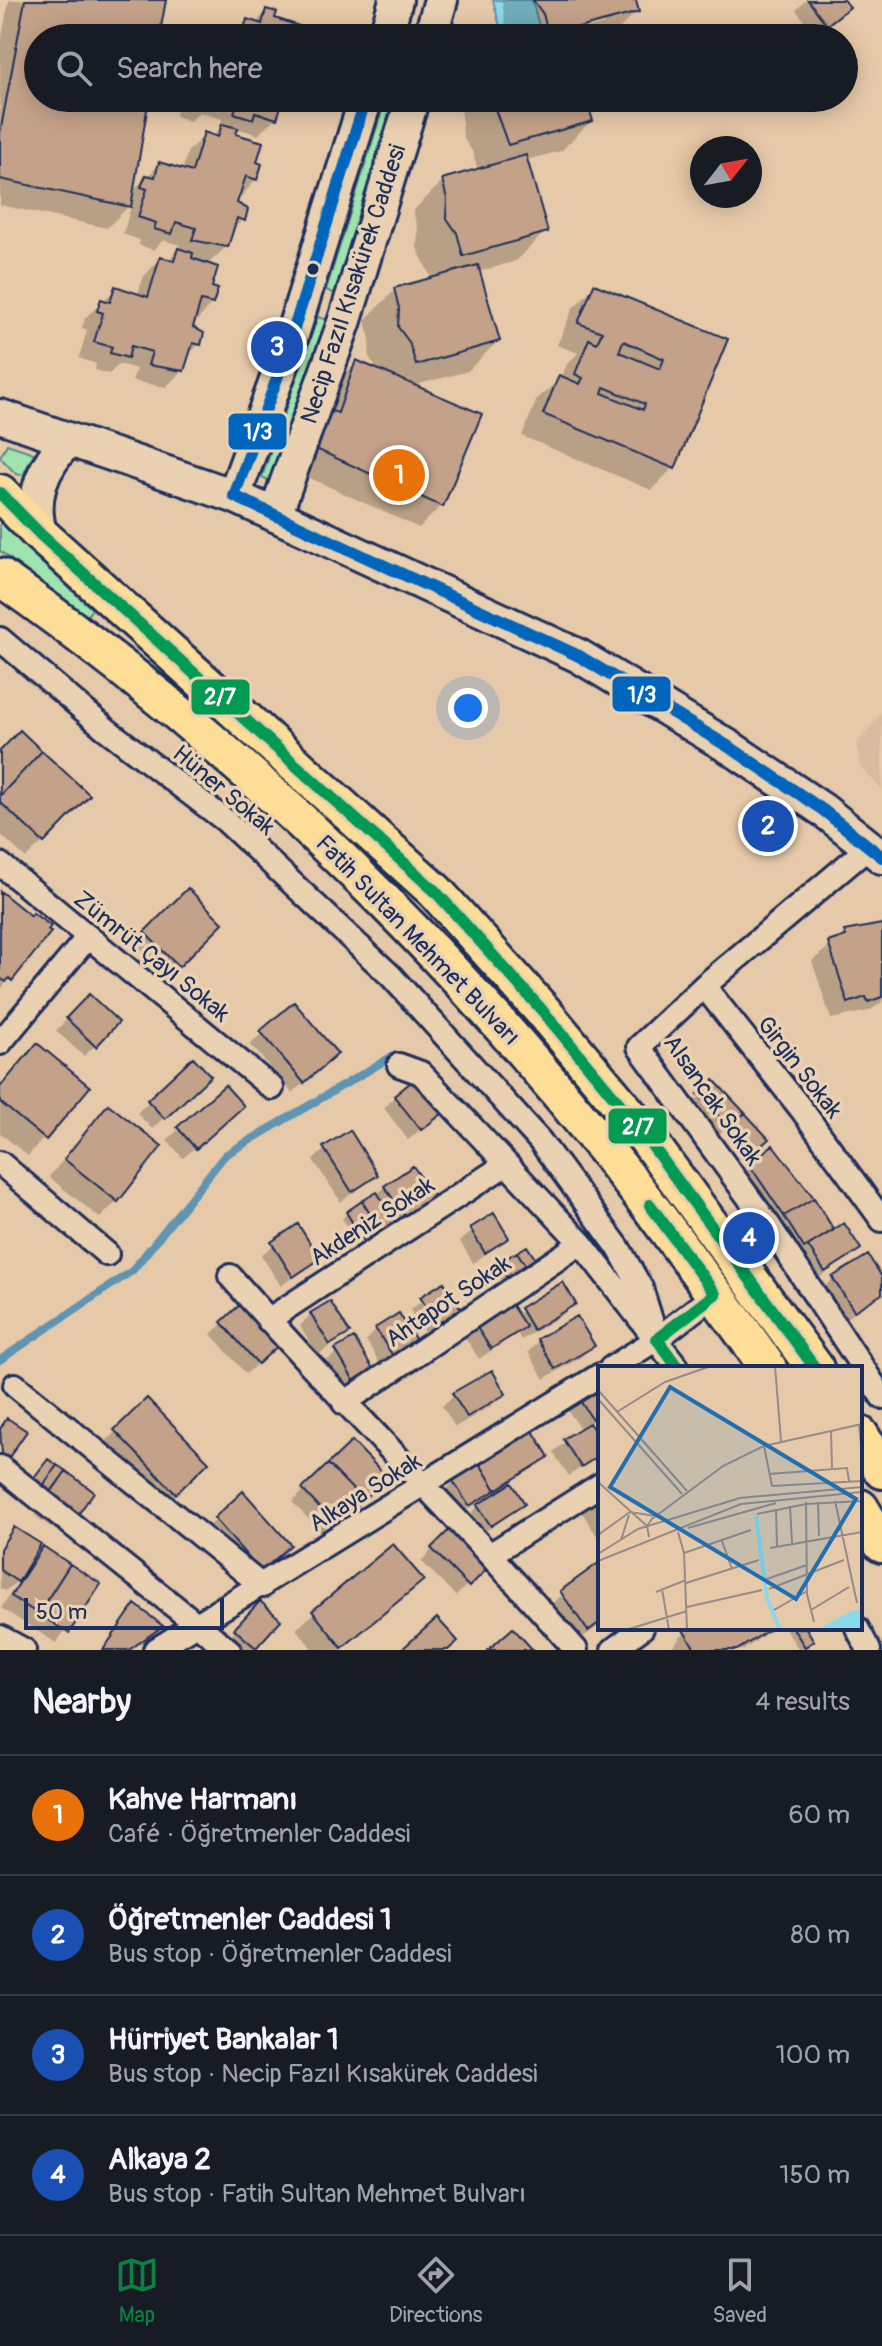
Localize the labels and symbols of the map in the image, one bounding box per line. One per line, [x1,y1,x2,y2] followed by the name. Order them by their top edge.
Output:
[690,136,762,208] north arrow
[295,141,412,428] street label: Necip Fazıl Kısakürek Caddesi
[305,261,321,277] unlabelled marker
[251,317,303,377] pin: 3
[227,412,288,451] line badge: 1/3
[244,418,272,446] text: 1/3
[373,445,425,505] pin: 1
[611,675,672,713] line badge: 1/3
[190,678,251,716] line badge: 2/7
[628,681,656,709] text: 1/3
[204,683,236,711] text: 2/7
[448,688,488,728] your location
[167,739,281,842] street label: Hüner Sokak
[742,796,794,856] pin: 2
[310,829,526,1052] street label: Fatih Sultan Mehmet Bulvarı
[68,885,235,1028] street label: Zümrüt Çayı Sokak
[751,1010,849,1124] street label: Girgin Sokak
[657,1029,768,1171] street label: Alsancak Sokak
[607,1107,668,1145] line badge: 2/7
[622,1113,654,1141] text: 2/7
[305,1170,440,1272] street label: Akdeniz Sokak
[723,1208,775,1268] pin: 4
[380,1249,516,1354] street label: Ahtapot Sokak
[598,1366,862,1630] inset map
[304,1446,427,1538] street label: Alkaya Sokak
[24,1594,224,1630] scale bar

